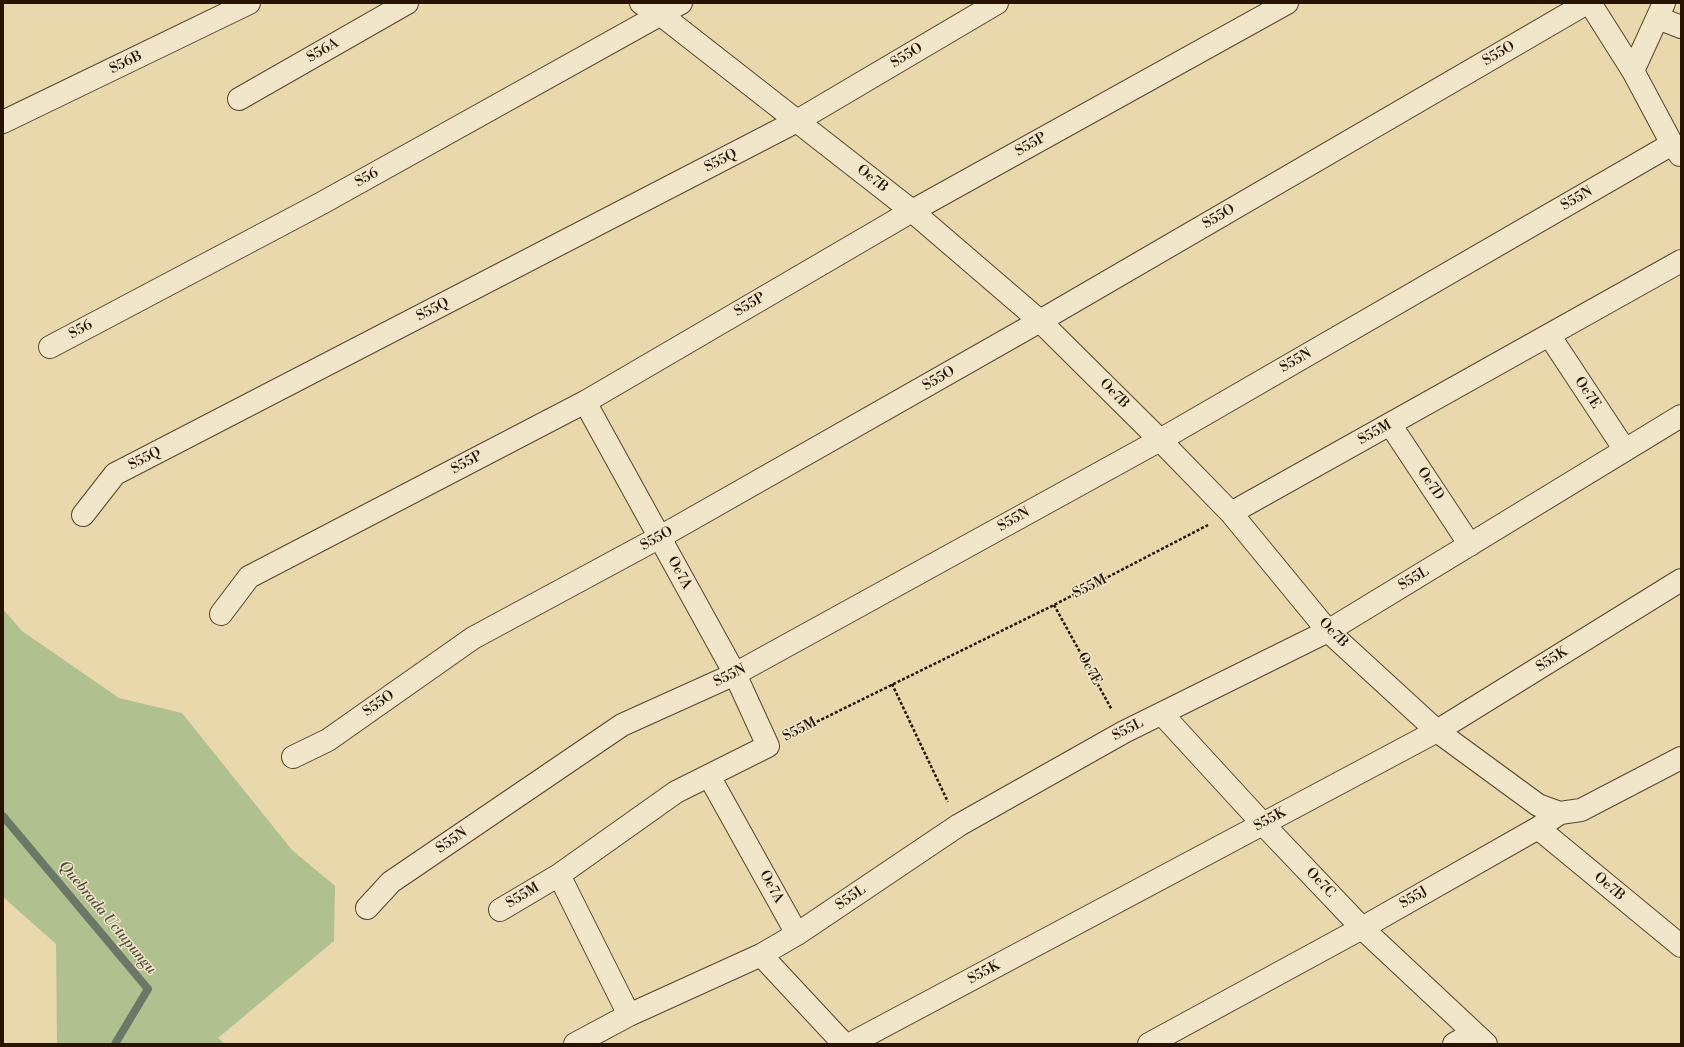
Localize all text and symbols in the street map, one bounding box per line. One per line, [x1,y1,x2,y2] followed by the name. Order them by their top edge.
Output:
[304,35,342,67] street label: S56A
[1480,38,1518,70] street label: S55O
[888,40,926,72] street label: S55O
[107,48,145,78] street label: S56B
[1012,130,1050,160] street label: S55P
[702,146,740,176] street label: S55Q
[853,162,891,196] street label: Oe7B
[352,165,382,191] street label: S56
[1558,183,1596,215] street label: S55N
[1200,201,1238,233] street label: S55O
[731,289,769,321] street label: S55P
[414,295,452,325] street label: S55Q
[66,317,96,343] street label: S56
[1277,345,1315,377] street label: S55N
[920,363,958,395] street label: S55O
[1570,374,1604,412] street label: Oe7E
[1096,376,1132,412] street label: Oe7B
[1355,417,1395,449] street label: S55M
[126,444,164,474] street label: S55Q
[448,448,486,478] street label: S55P
[1413,464,1447,504] street label: Oe7D
[995,504,1033,536] street label: S55N
[638,523,676,555] street label: S55O
[663,554,695,592] street label: Oe7A
[1396,563,1432,595] street label: S55L
[1070,571,1110,603] street label: S55M
[1315,615,1351,651] street label: Oe7B
[1533,644,1571,676] street label: S55K
[1073,650,1105,688] street label: Oe7E
[711,661,749,691] street label: S55N
[360,687,398,721] street label: S55O
[780,714,820,746] street label: S55M
[1110,715,1146,745] street label: S55L
[1251,805,1289,835] street label: S55K
[433,825,471,857] street label: S55N
[54,858,160,978] water label: Quebrada Uctupungu
[1302,865,1338,901] street label: Oe7C
[755,868,787,906] street label: Oe7A
[1590,869,1628,905] street label: Oe7B
[503,880,543,912] street label: S55M
[833,882,869,914] street label: S55L
[1397,883,1431,913] street label: S55J
[965,958,1003,988] street label: S55K

